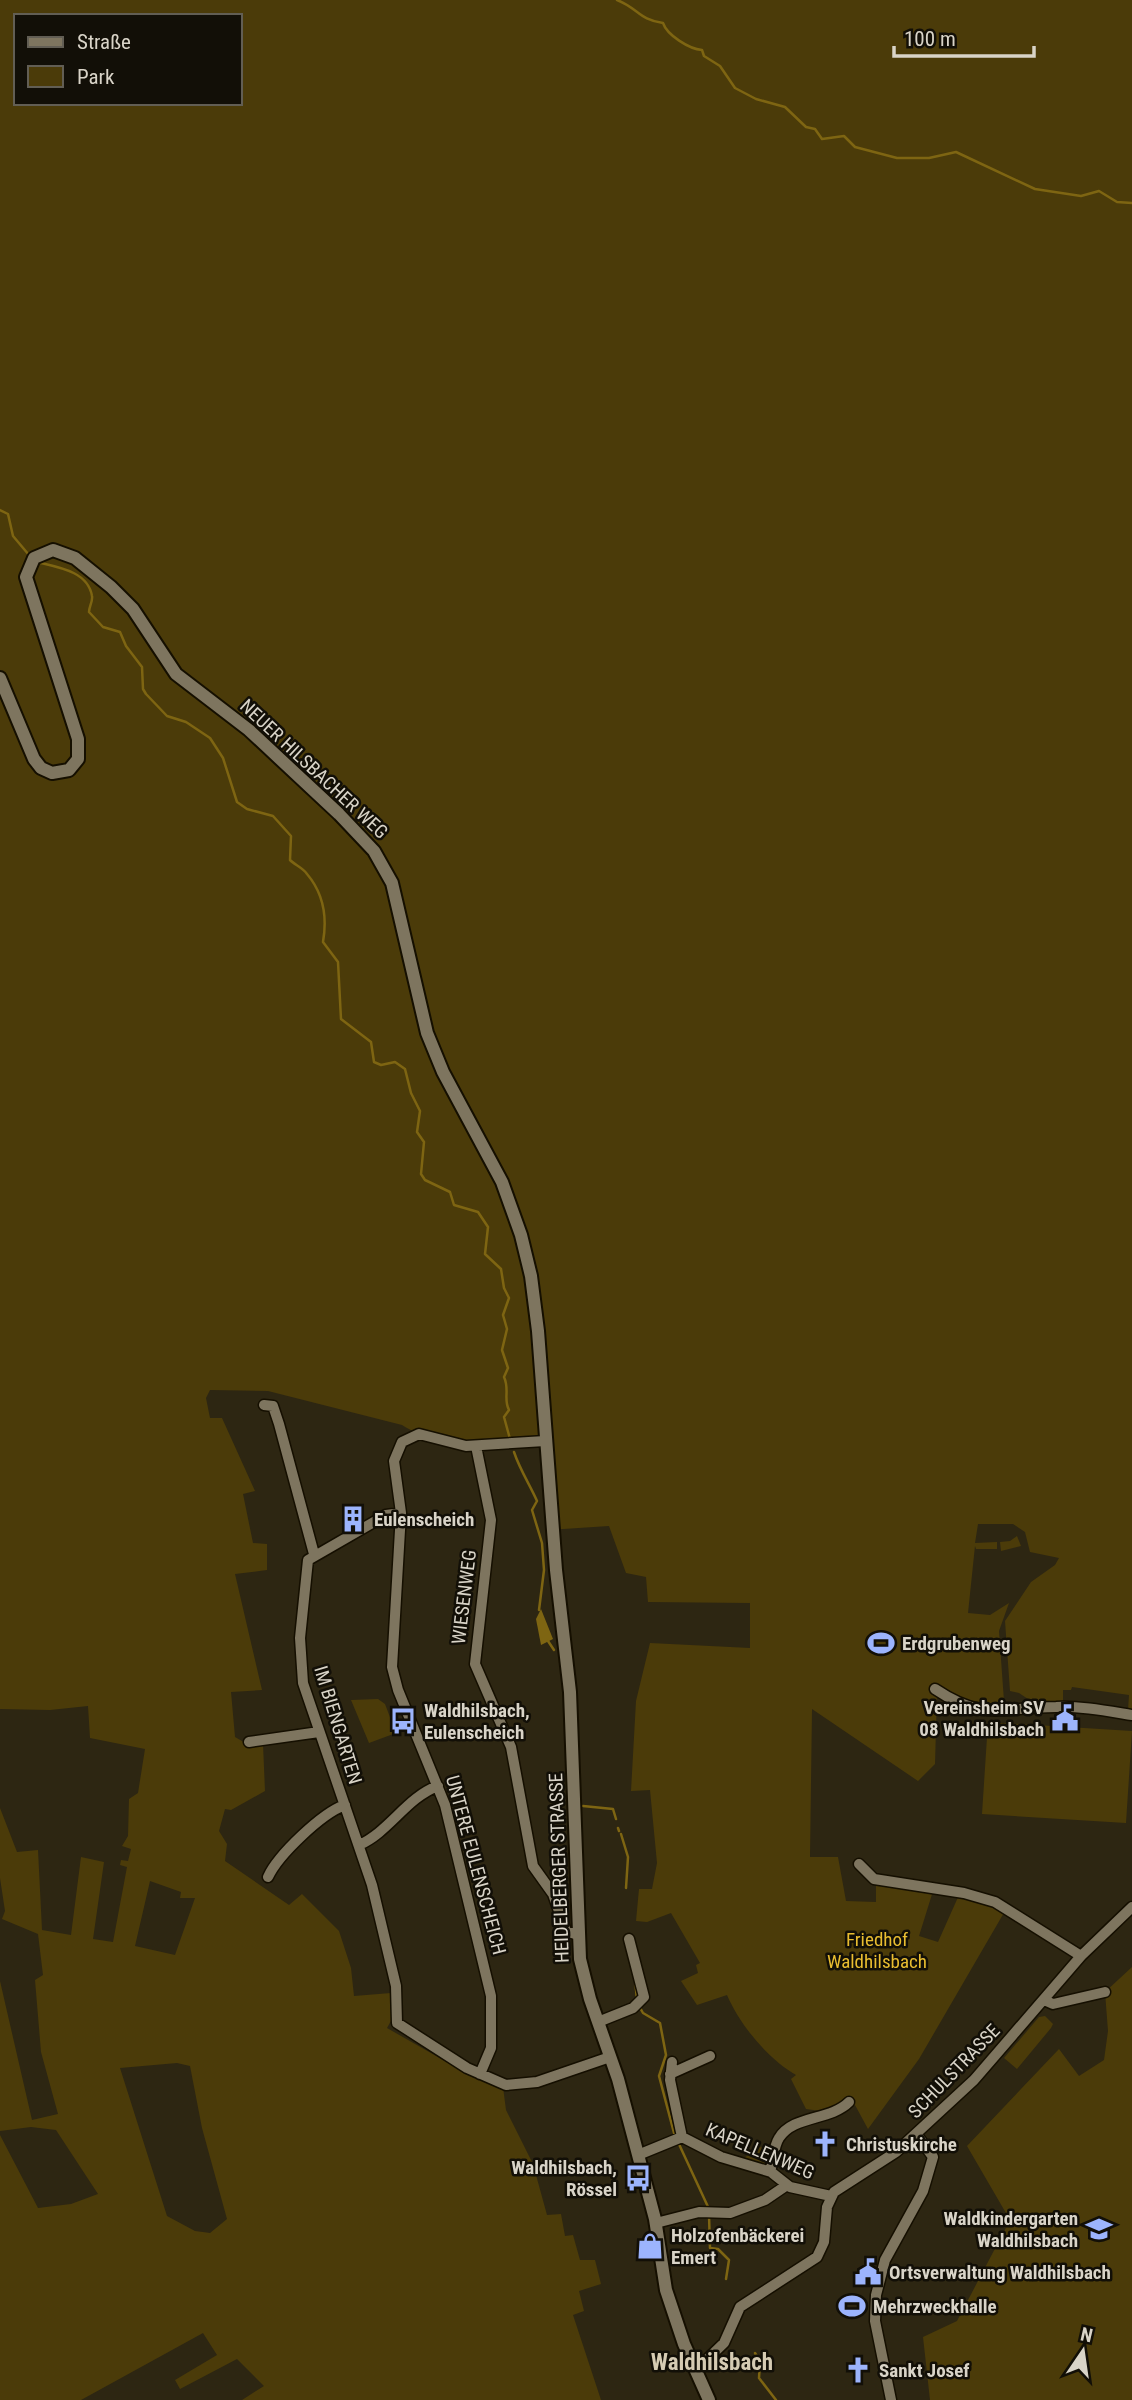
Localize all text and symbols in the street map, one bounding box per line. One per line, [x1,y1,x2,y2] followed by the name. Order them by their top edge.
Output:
[14,14,242,105] legend
[894,14,1034,58] scale bar
[904,27,956,51] text: 100 m
[77,30,131,54] text: Straße
[77,65,115,89] text: Park
[235,694,393,844] street label: NEUER HILSBACHER WEG
[338,1504,368,1534] building icon: Eulenscheich
[374,1508,474,1531] place label: Eulenscheich
[447,1549,481,1645] street label: WIESENWEG
[866,1628,896,1658] sports icon: Erdgrubenweg
[902,1632,1011,1655] place label: Erdgrubenweg
[309,1663,367,1787] street label: IM BIENGARTEN
[919,1696,1044,1741] place label: Vereinsheim SV 08 Waldhilsbach
[424,1699,530,1744] place label: Waldhilsbach, Eulenscheich
[1050,1703,1080,1733] public building icon: Vereinsheim SV 08 Waldhilsbach
[388,1706,418,1736] bus stop icon: Waldhilsbach, Eulenscheich
[441,1773,511,1957] street label: UNTERE EULENSCHEICH
[544,1773,574,1963] street label: HEIDELBERGER STRASSE
[827,1928,927,1973] park label: Friedhof Waldhilsbach
[903,2019,1005,2123] street label: SCHULSTRASSE
[702,2118,818,2184] street label: KAPELLENWEG
[810,2129,840,2159] church icon: Christuskirche
[846,2133,957,2156] place label: Christuskirche
[511,2156,617,2201] place label: Waldhilsbach, Rössel
[623,2163,653,2193] bus stop icon: Waldhilsbach, Rössel
[944,2207,1078,2252] place label: Waldkindergarten Waldhilsbach
[1084,2214,1114,2244] school or university icon: Waldkindergarten Waldhilsbach
[671,2224,804,2269] place label: Holzofenbäckerei Emert
[635,2231,665,2261] shop icon: Holzofenbäckerei Emert
[853,2257,883,2287] public building icon: Ortsverwaltung Waldhilsbach
[889,2261,1111,2284] place label: Ortsverwaltung Waldhilsbach
[837,2291,867,2321] sports icon: Mehrzweckhalle
[873,2295,997,2318] place label: Mehrzweckhalle
[1048,2316,1118,2386] north arrow
[1078,2322,1095,2347] text: N
[651,2349,773,2376] district label: Waldhilsbach
[843,2355,873,2385] church icon: Sankt Josef
[879,2359,970,2382] place label: Sankt Josef

